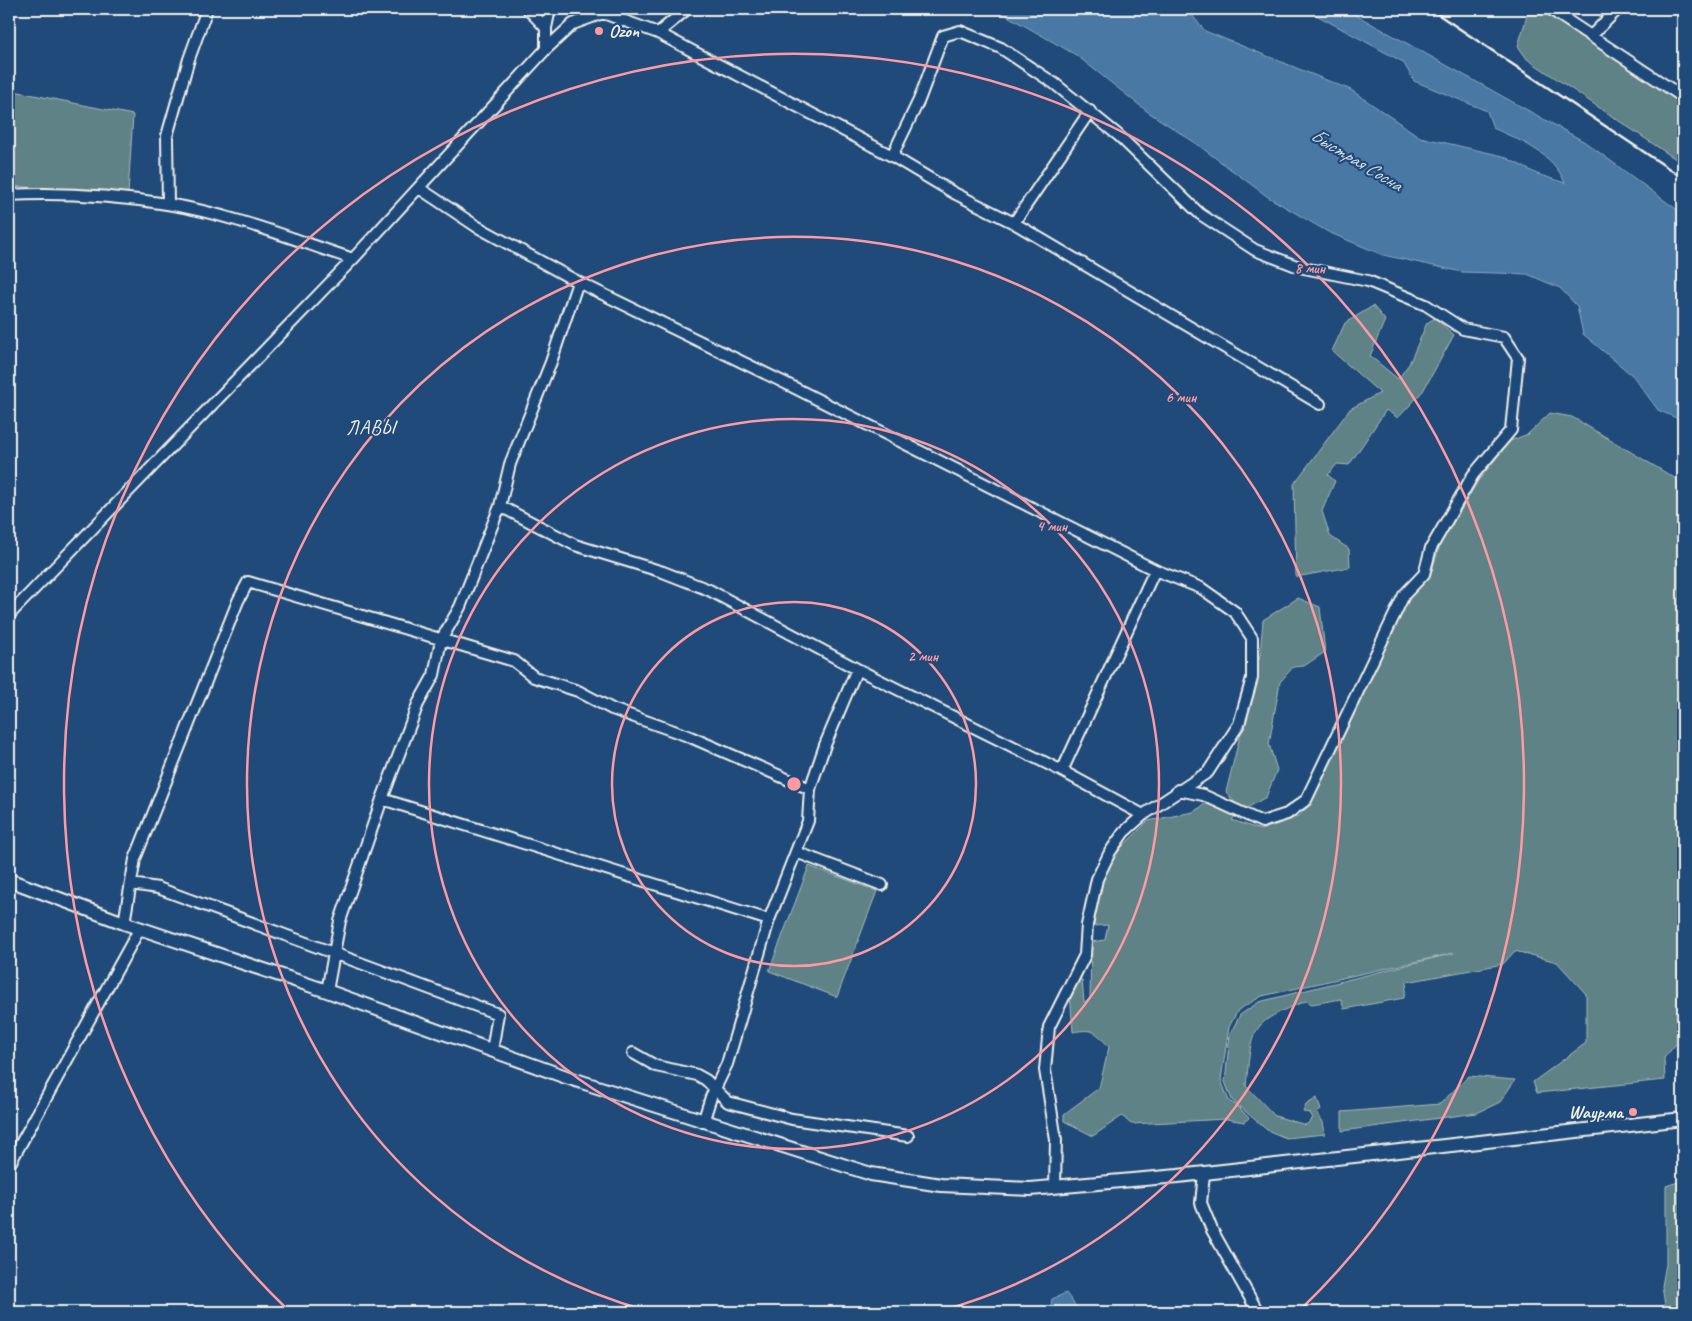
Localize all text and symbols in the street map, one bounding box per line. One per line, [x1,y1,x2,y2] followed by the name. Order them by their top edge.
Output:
[609,20,640,42] place label: Ozon
[593,25,605,37] marker: Ozon
[1306,123,1408,197] water label: Быстрая Сосна
[1295,259,1327,278] text: 8 мин
[1166,388,1198,407] text: 6 мин
[346,415,399,440] district label: ЛАВЫ
[1037,517,1069,536] text: 4 мин
[908,647,940,666] text: 2 мин
[785,775,803,793] centre of rings
[1569,1101,1625,1123] place label: Wаурма
[1627,1106,1639,1118] marker: Wаурма

